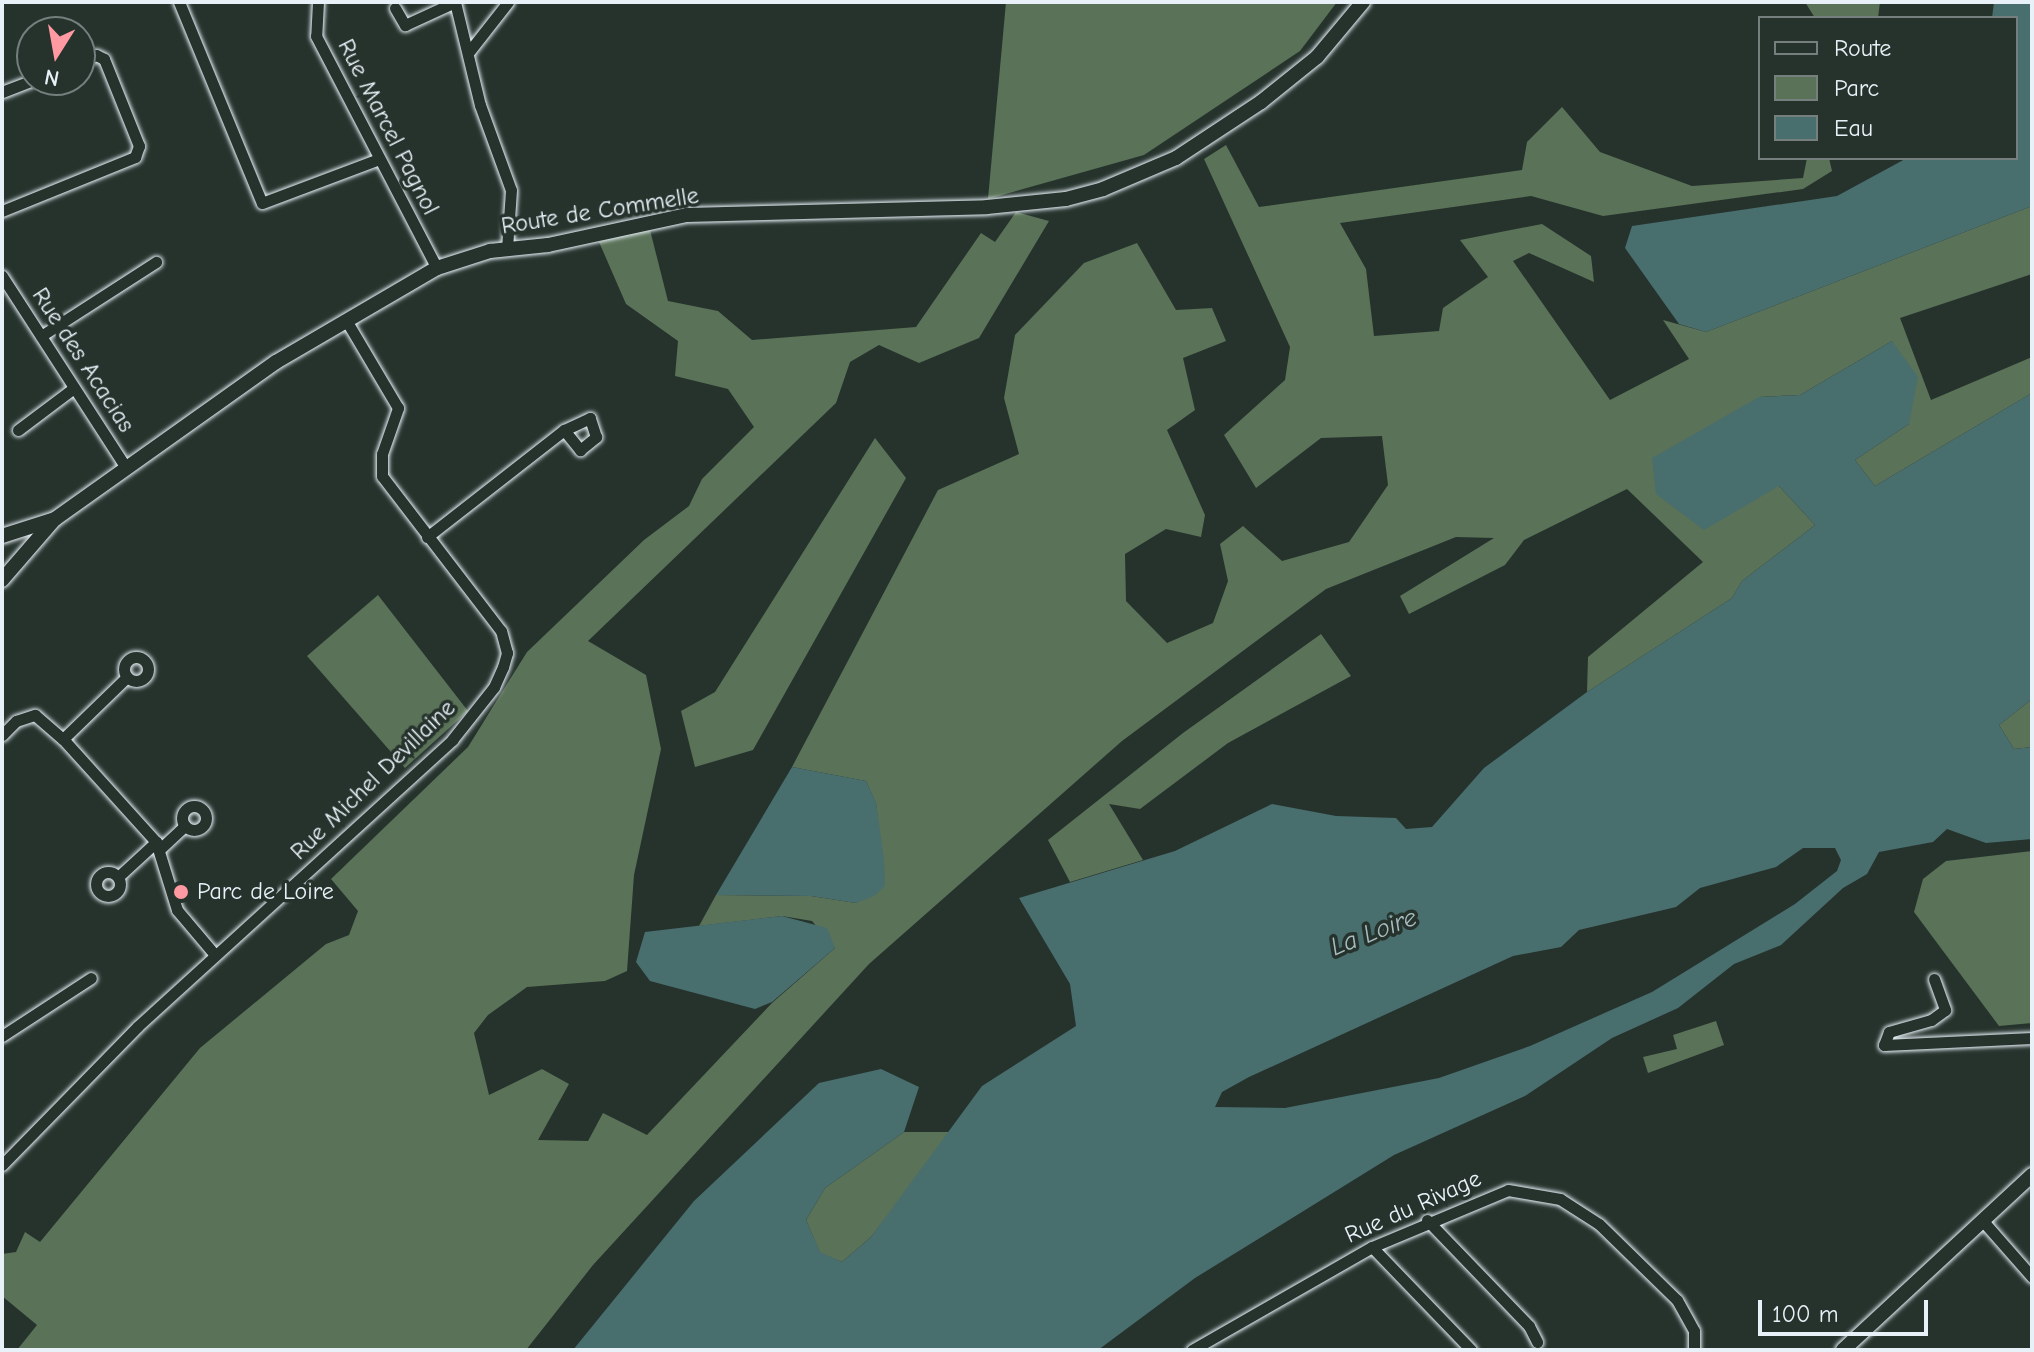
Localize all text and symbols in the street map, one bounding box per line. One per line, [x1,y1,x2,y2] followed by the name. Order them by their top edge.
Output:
[16,16,96,96] north arrow
[1758,16,2018,160] legend
[331,34,445,220] street label: Rue Marcel Pagnol
[1834,34,1891,62] text: Route
[42,63,61,92] text: N
[1834,74,1879,102] text: Parc
[1834,114,1873,142] text: Eau
[499,181,701,241] street label: Route de Commelle
[26,282,140,438] street label: Rue des Acacias
[285,694,461,866] street label: Rue Michel Devillaine
[197,878,334,906] place label: Parc de Loire
[172,883,190,901] marker: Parc de Loire
[1326,902,1422,964] water label: La Loire
[1340,1164,1486,1250] street label: Rue du Rivage
[1762,1284,1932,1334] scale bar
[1772,1300,1839,1328] text: 100 m

